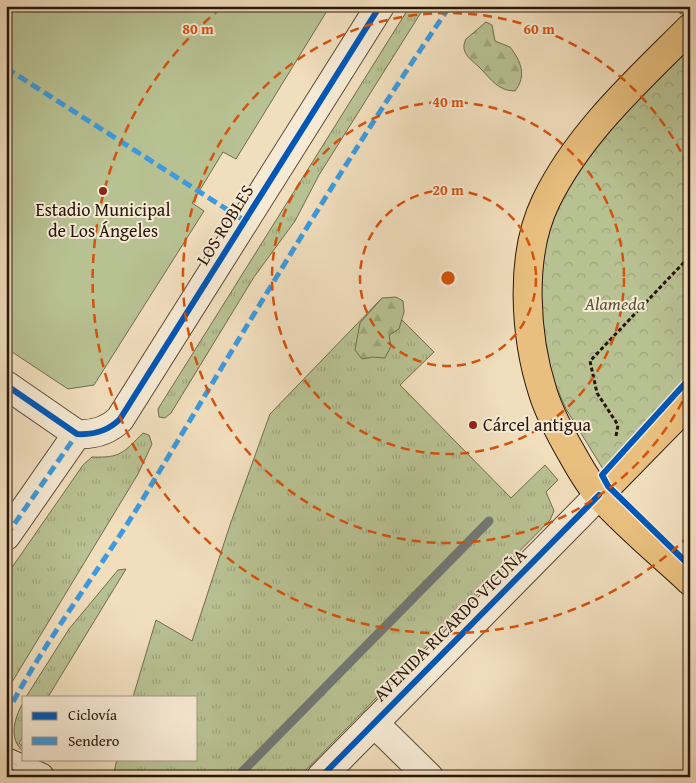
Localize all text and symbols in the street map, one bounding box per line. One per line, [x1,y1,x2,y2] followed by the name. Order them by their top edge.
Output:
[182,18,214,39] text: 80 m
[523,18,555,39] text: 60 m
[432,91,464,112] text: 40 m
[189,179,260,270] street label: LOS ROBLES
[432,179,464,200] text: 20 m
[97,185,109,197] marker: Estadio Municipal de Los Ángeles
[36,196,170,244] place label: Estadio Municipal de Los Ángeles
[439,269,457,287] centre of rings
[584,290,646,317] park label: Alameda
[483,411,592,438] place label: Cárcel antigua
[467,419,479,431] marker: Cárcel antigua
[367,542,532,707] street label: AVENIDA RICARDO VICUÑA
[22,696,198,760] legend
[68,704,117,725] text: Ciclovía
[68,730,120,751] text: Sendero

